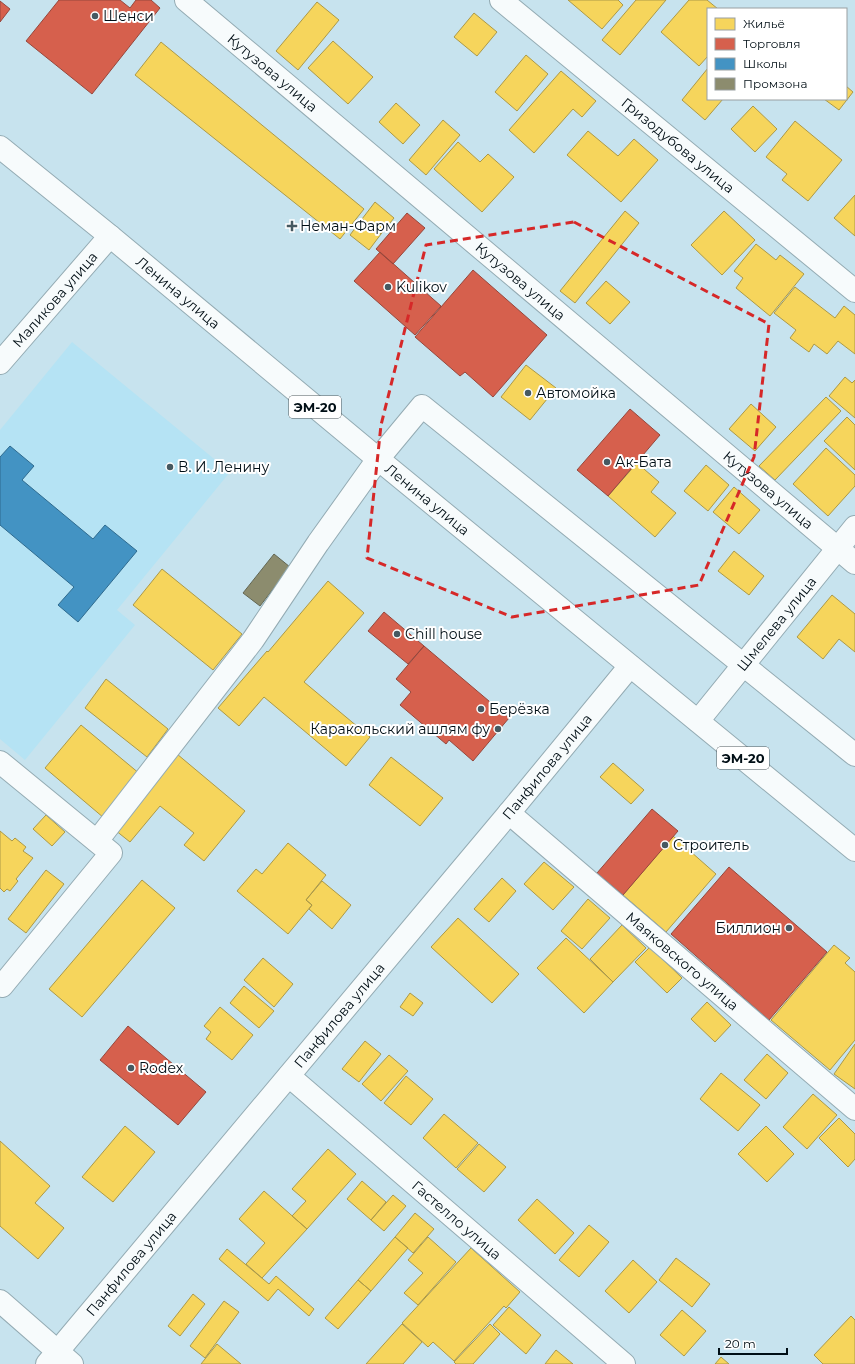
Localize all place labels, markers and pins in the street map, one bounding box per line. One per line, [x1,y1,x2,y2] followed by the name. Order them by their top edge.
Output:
[103,7,154,25] place label: Шенси
[90,11,100,21] marker: Шенси
[300,217,396,235] place label: Неман-Фарм
[287,221,297,231] marker: Неман-Фарм
[396,278,447,296] place label: Kulikov
[383,282,393,292] marker: Kulikov
[536,384,616,402] place label: Автомойка
[523,388,533,398] marker: Автомойка
[615,453,672,471] place label: Ак-Бата
[602,457,612,467] marker: Ак-Бата
[178,458,269,476] place label: В. И. Ленину
[165,462,175,472] marker: В. И. Ленину
[405,625,482,643] place label: Chill house
[392,629,402,639] marker: Chill house
[489,700,550,718] place label: Берёзка
[476,704,486,714] marker: Берёзка
[310,720,490,738] place label: Каракольский ашлям фу
[493,724,503,734] marker: Каракольский ашлям фу
[673,836,749,854] place label: Строитель
[660,840,670,850] marker: Строитель
[716,919,781,937] place label: Биллион
[784,923,794,933] marker: Биллион
[139,1059,184,1077] place label: Rodex
[126,1063,136,1073] marker: Rodex

